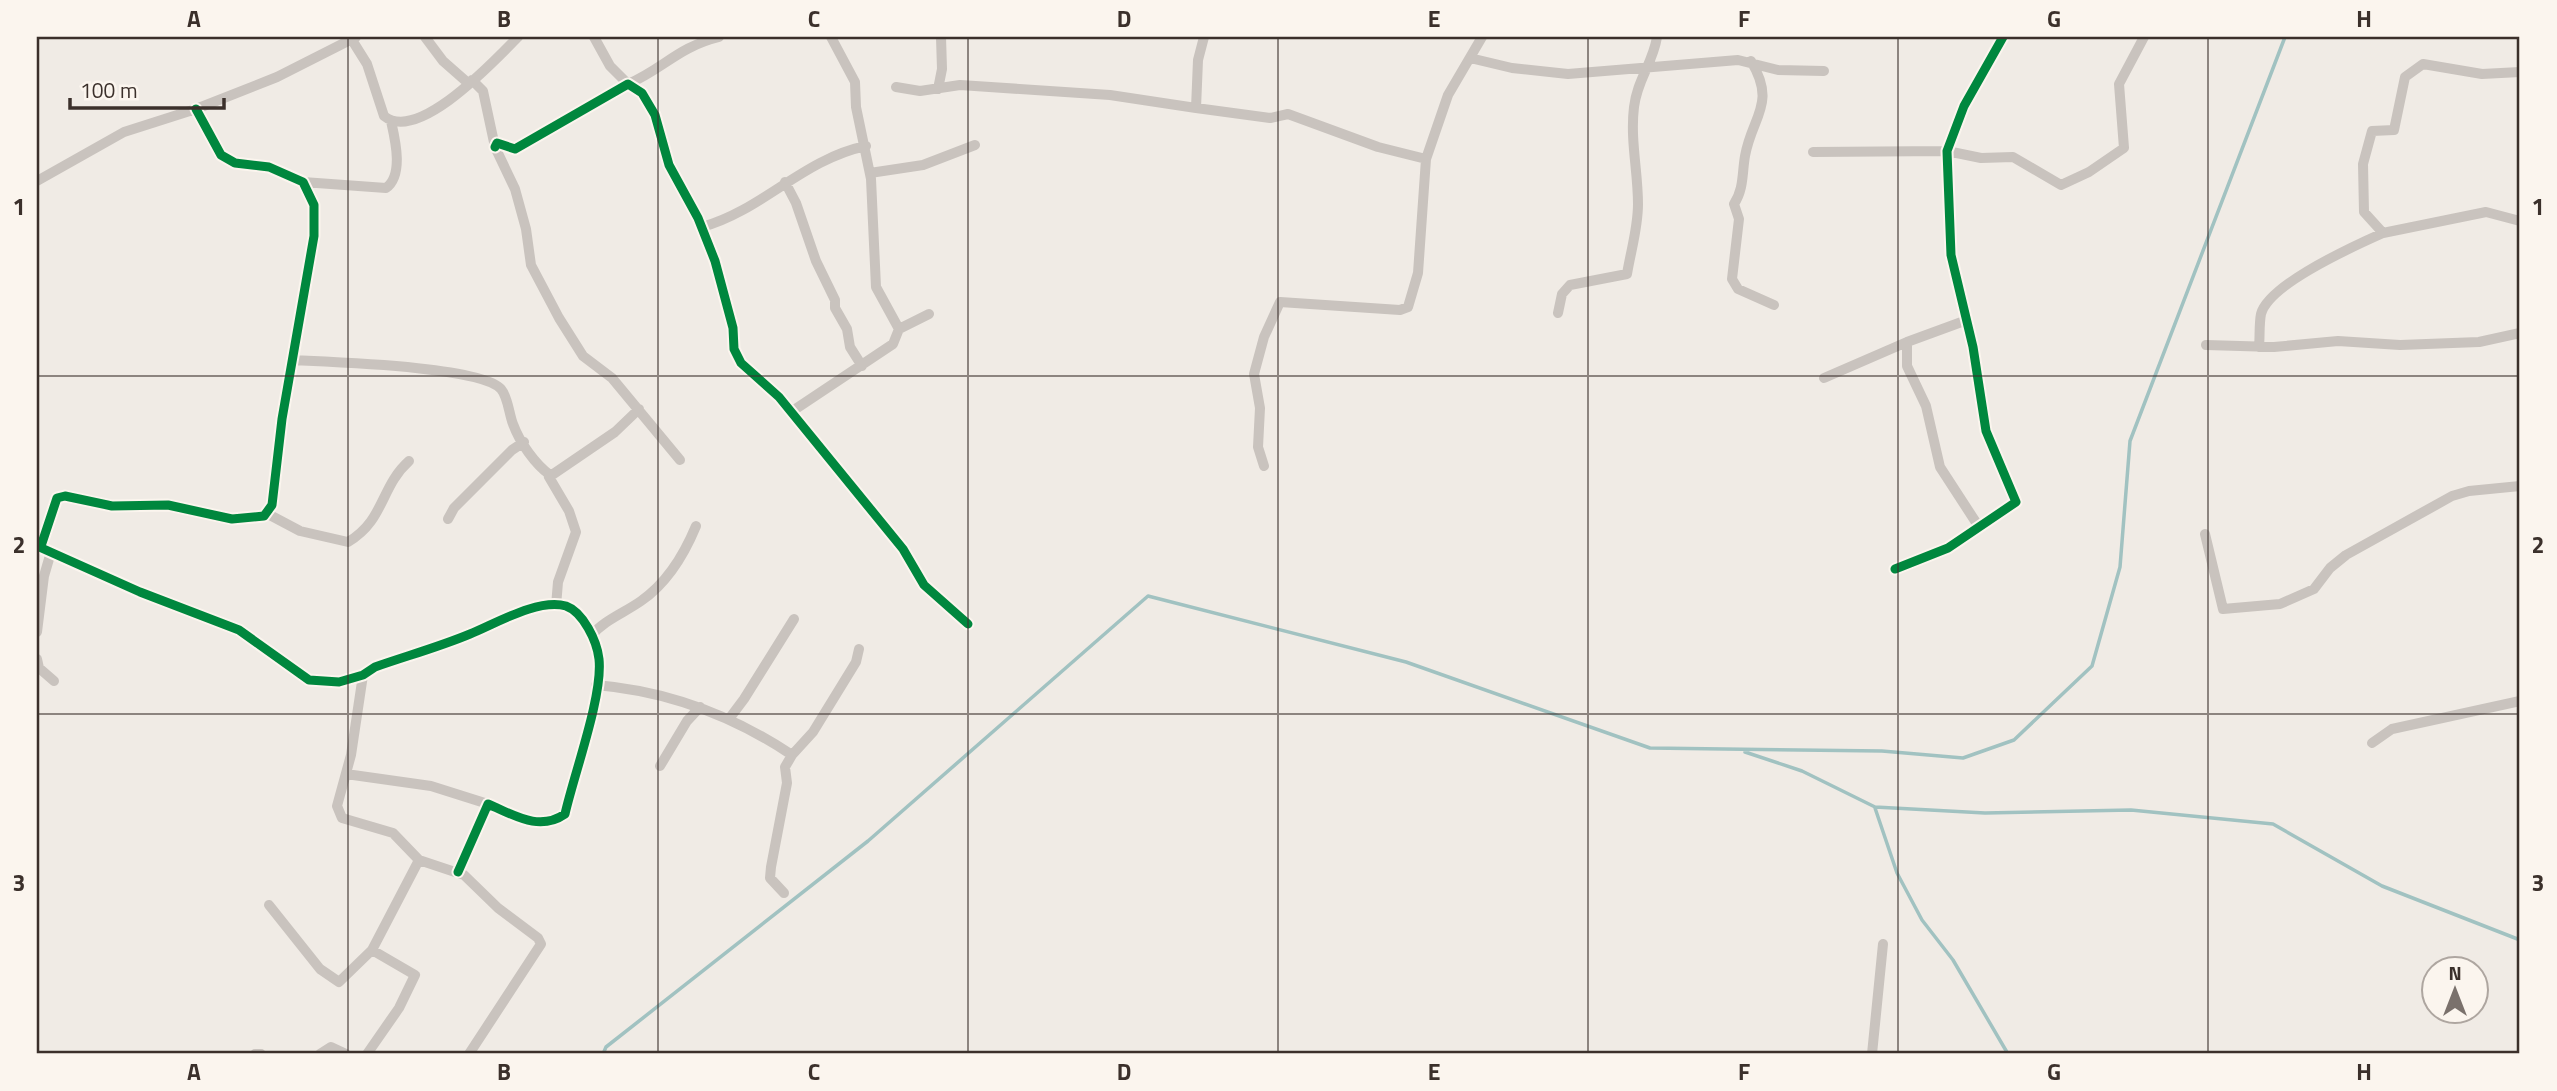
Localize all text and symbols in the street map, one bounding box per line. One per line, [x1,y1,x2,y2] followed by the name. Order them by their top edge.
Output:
[187,1,201,36] text: A
[497,1,511,36] text: B
[808,1,820,36] text: C
[1117,1,1131,36] text: D
[1428,1,1440,36] text: E
[1738,1,1750,36] text: F
[2047,1,2061,36] text: G
[2356,1,2372,36] text: H
[70,66,224,110] scale bar
[80,74,137,106] text: 100 m
[13,189,25,224] text: 1
[2532,189,2544,224] text: 1
[13,527,25,562] text: 2
[2532,527,2544,562] text: 2
[13,865,25,900] text: 3
[2532,865,2544,900] text: 3
[2420,954,2490,1024] north arrow
[2448,958,2462,987] text: N
[187,1054,201,1089] text: A
[497,1054,511,1089] text: B
[808,1054,820,1089] text: C
[1117,1054,1131,1089] text: D
[1428,1054,1440,1089] text: E
[1738,1054,1750,1089] text: F
[2047,1054,2061,1089] text: G
[2356,1054,2372,1089] text: H

